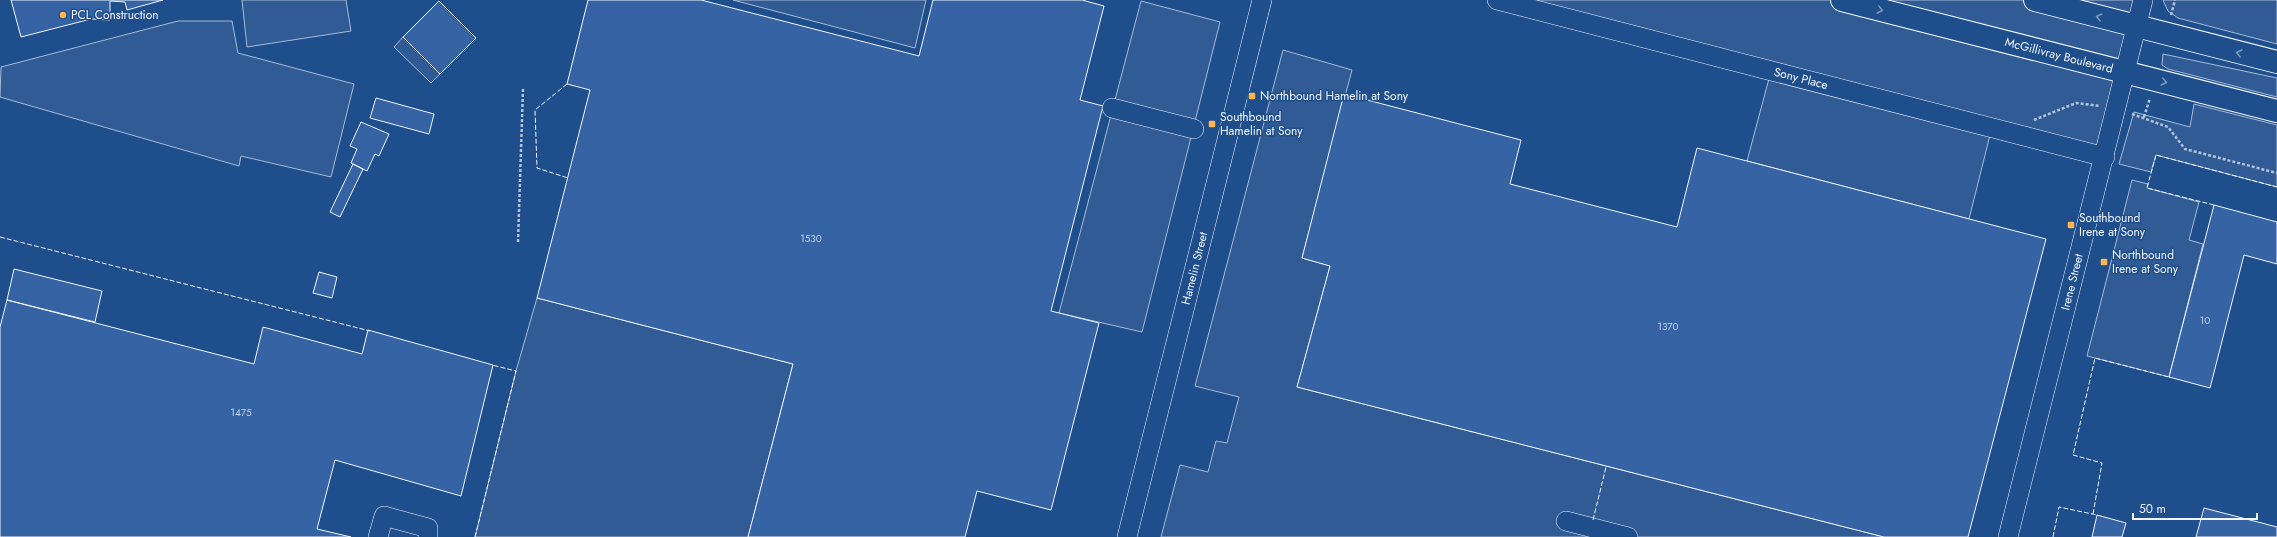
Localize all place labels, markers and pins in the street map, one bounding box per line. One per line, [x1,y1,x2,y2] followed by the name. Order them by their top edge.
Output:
[71,6,159,24] place label: PCL Construction
[58,10,68,20] marker: PCL Construction
[1260,87,1409,105] place label: Northbound Hamelin at Sony
[1247,91,1257,101] marker: Northbound Hamelin at Sony
[1220,108,1303,140] place label: Southbound Hamelin at Sony
[1207,119,1217,129] marker: Southbound Hamelin at Sony
[2079,209,2146,241] place label: Southbound Irene at Sony
[2066,220,2076,230] marker: Southbound Irene at Sony
[2112,246,2179,278] place label: Northbound Irene at Sony
[2099,257,2109,267] marker: Northbound Irene at Sony

